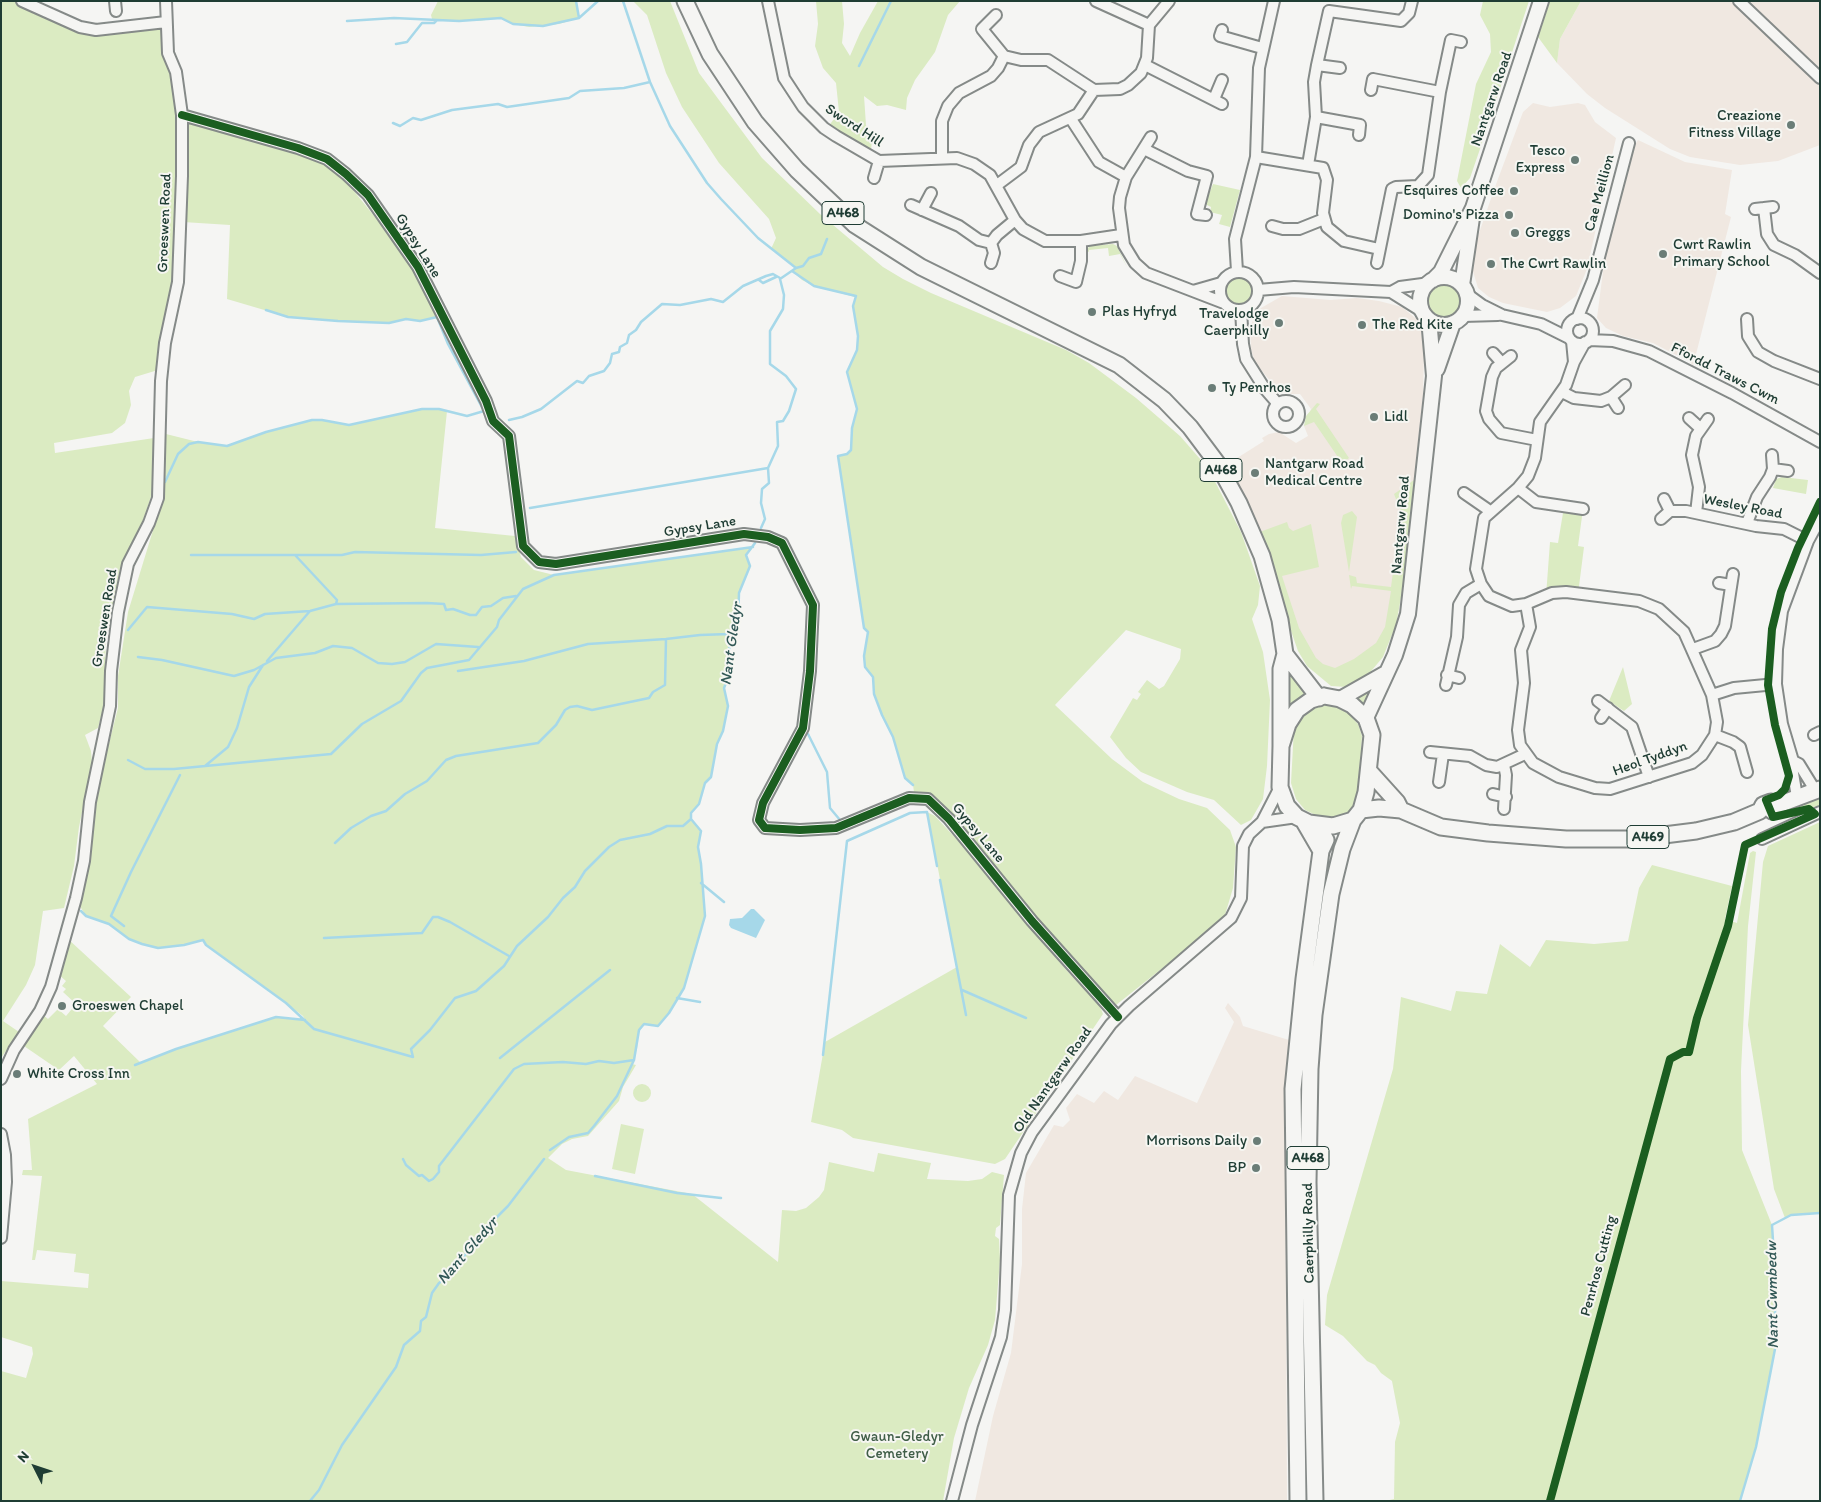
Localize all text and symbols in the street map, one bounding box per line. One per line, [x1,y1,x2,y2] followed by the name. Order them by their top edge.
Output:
[1467,49,1517,149] street label: Nantgarw Road
[821,100,887,152] street label: Sword Hill
[1688,107,1781,142] place label: Creazione Fitness Village
[1785,119,1797,131] marker: Creazione Fitness Village
[1516,142,1565,177] place label: Tesco Express
[1581,152,1619,234] street label: Cae Meillion
[1569,154,1581,166] marker: Tesco Express
[154,173,176,273] street label: Groeswen Road
[1403,182,1504,200] place label: Esquires Coffee
[1508,185,1520,197] marker: Esquires Coffee
[822,202,864,224] road number: A468
[1403,206,1499,224] place label: Domino's Pizza
[1503,209,1515,221] marker: Domino's Pizza
[391,210,445,282] street label: Gypsy Lane
[1525,224,1570,242] place label: Greggs
[1509,227,1521,239] marker: Greggs
[1673,236,1770,271] place label: Cwrt Rawlin Primary School
[1657,248,1669,260] marker: Cwrt Rawlin Primary School
[1501,255,1606,273] place label: The Cwrt Rawlin
[1485,258,1497,270] marker: The Cwrt Rawlin
[1102,303,1177,321] place label: Plas Hyfryd
[1199,305,1269,340] place label: Travelodge Caerphilly
[1086,306,1098,318] marker: Plas Hyfryd
[1372,316,1453,334] place label: The Red Kite
[1273,317,1285,329] marker: Travelodge Caerphilly
[1356,319,1368,331] marker: The Red Kite
[1668,339,1782,409] street label: Ffordd Traws Cwm
[1222,379,1291,397] place label: Ty Penrhos
[1206,382,1218,394] marker: Ty Penrhos
[1384,408,1408,426] place label: Lidl
[1368,411,1380,423] marker: Lidl
[1265,455,1364,490] place label: Nantgarw Road Medical Centre
[1200,458,1242,482] road number: A468
[1249,467,1261,479] marker: Nantgarw Road Medical Centre
[1388,475,1414,575] street label: Nantgarw Road
[1702,491,1784,523] street label: Wesley Road
[663,512,737,542] street label: Gypsy Lane
[88,568,122,668] street label: Groeswen Road
[717,601,747,687] water label: Nant Gledyr
[1610,737,1690,781] street label: Heol Tyddyn
[948,799,1008,867] street label: Gypsy Lane
[1627,826,1669,849] road number: A469
[72,997,183,1015] place label: Groeswen Chapel
[56,1000,68,1012] marker: Groeswen Chapel
[1010,1023,1096,1137] street label: Old Nantgarw Road
[27,1065,130,1083] place label: White Cross Inn
[11,1068,23,1080] marker: White Cross Inn
[1146,1132,1247,1150] place label: Morrisons Daily
[1251,1135,1263,1147] marker: Morrisons Daily
[1287,1146,1329,1170] road number: A468
[1228,1159,1246,1177] place label: BP
[1250,1162,1262,1174] marker: BP
[1299,1182,1319,1284] street label: Caerphilly Road
[433,1213,503,1289] water label: Nant Gledyr
[1577,1214,1621,1318] street label: Penrhos Cutting
[1762,1241,1784,1349] water label: Nant Cwmbedw
[850,1428,944,1463] park label: Gwaun-Gledyr Cemetery
[10,1442,60,1492] north arrow
[14,1448,33,1466] text: N

